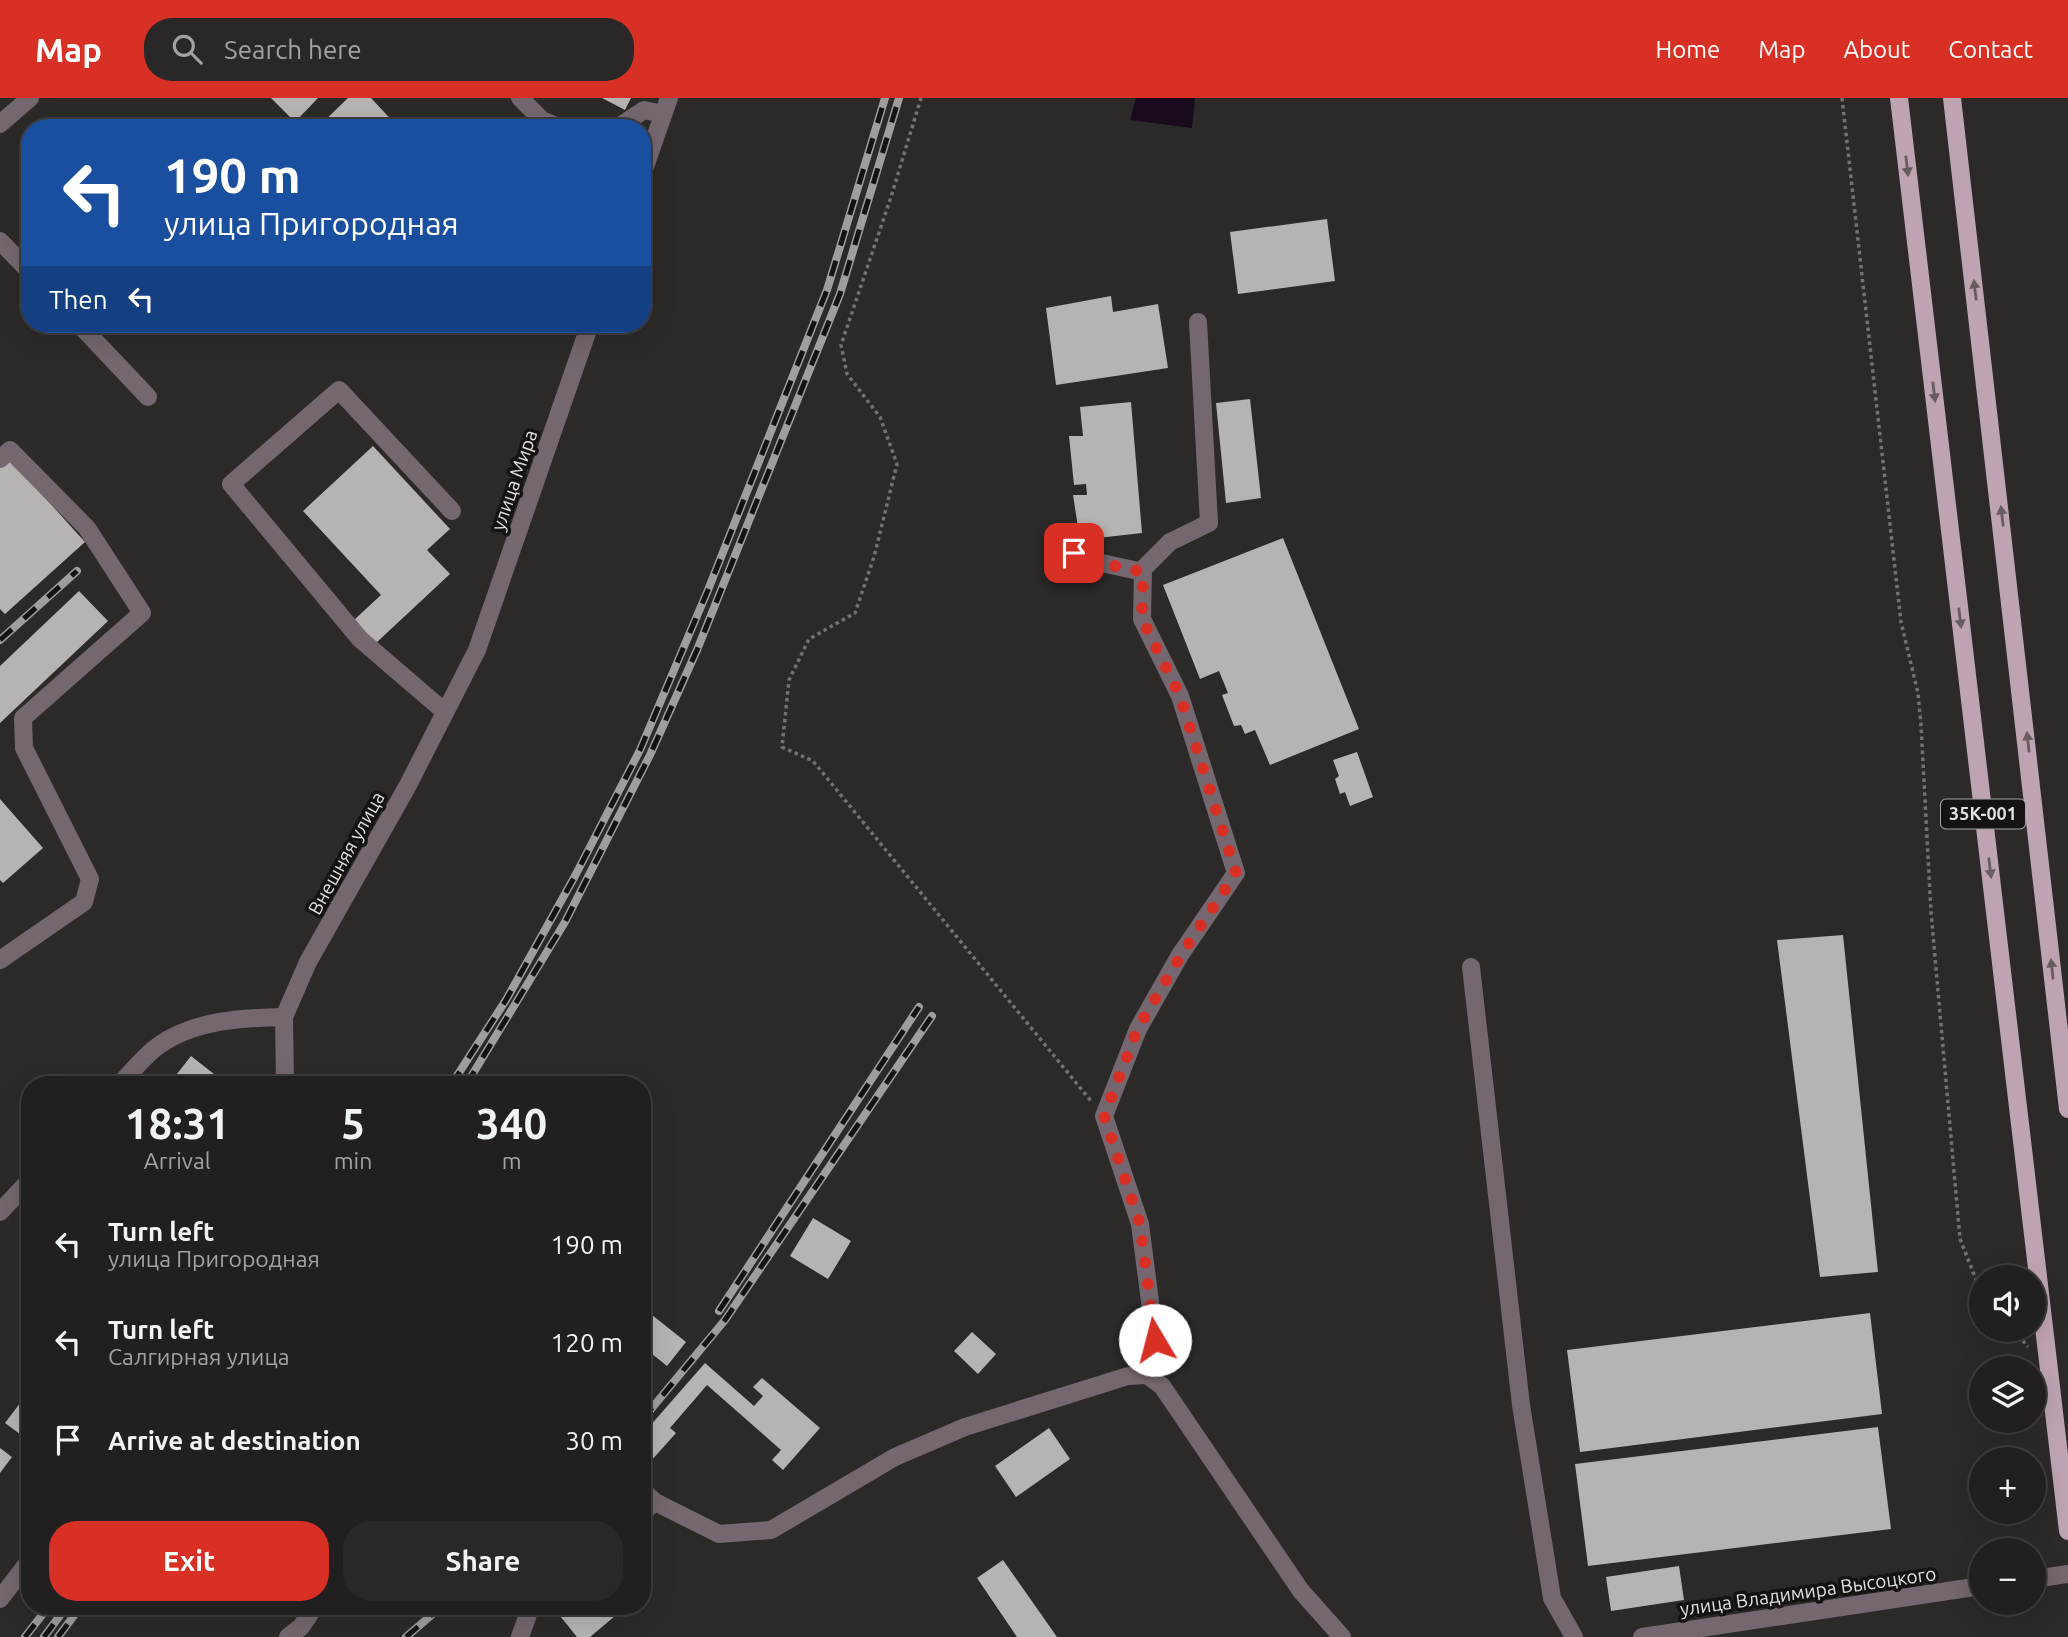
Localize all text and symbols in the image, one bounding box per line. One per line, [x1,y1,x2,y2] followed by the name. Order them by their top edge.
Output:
[144,18,634,81] search box
[168,30,206,68] icon: search
[35,31,102,68] text: Map
[224,35,362,64] text: Search here
[1655,36,1720,63] text: Home
[1758,36,1805,63] text: Map
[1843,36,1910,63] text: About
[1948,36,2033,63] text: Contact
[49,147,140,238] icon: left
[164,147,301,202] text: 190 m
[1902,155,1913,177] one-way arrow
[164,205,459,241] text: улица Пригородная
[1970,279,1981,301] one-way arrow
[122,280,160,318] icon: left
[49,285,108,314] text: Then
[1928,381,1939,403] one-way arrow
[487,427,541,533] street label: улица Мира
[1996,505,2007,527] one-way arrow
[1044,523,1104,583] pin
[1055,534,1093,572] icon: arrive
[1955,607,1966,629] one-way arrow
[2022,731,2033,753] one-way arrow
[303,788,389,918] street label: Внешняя улица
[1941,800,2025,828] road number: 35К-001
[1984,857,1995,879] one-way arrow
[2047,957,2058,979] one-way arrow
[125,1100,230,1147] text: 18:31
[341,1100,365,1147] text: 5
[476,1100,547,1147] text: 340
[144,1148,211,1173] text: Arrival
[334,1148,372,1173] text: min
[502,1148,522,1173] text: m
[108,1217,214,1246] text: Turn left
[49,1225,87,1263] icon: left
[551,1230,623,1259] text: 190 m
[108,1246,320,1271] text: улица Пригородная
[1969,1265,2046,1615] map controls
[1969,1265,2046,1342] button: sound
[1118,1303,1192,1377] position arrow
[108,1315,214,1344] text: Turn left
[49,1323,87,1361] icon: left
[551,1328,623,1357] text: 120 m
[108,1344,290,1369] text: Салгирная улица
[1969,1356,2046,1433] button: layers
[49,1421,87,1459] icon: arrive
[108,1426,361,1455] text: Arrive at destination
[565,1426,623,1455] text: 30 m
[1969,1447,2046,1524] button: +
[49,1521,329,1601] button: Exit
[343,1521,623,1601] button: Share
[1969,1538,2046,1615] button: −
[1679,1562,1937,1620] street label: улица Владимира Высоцкого

